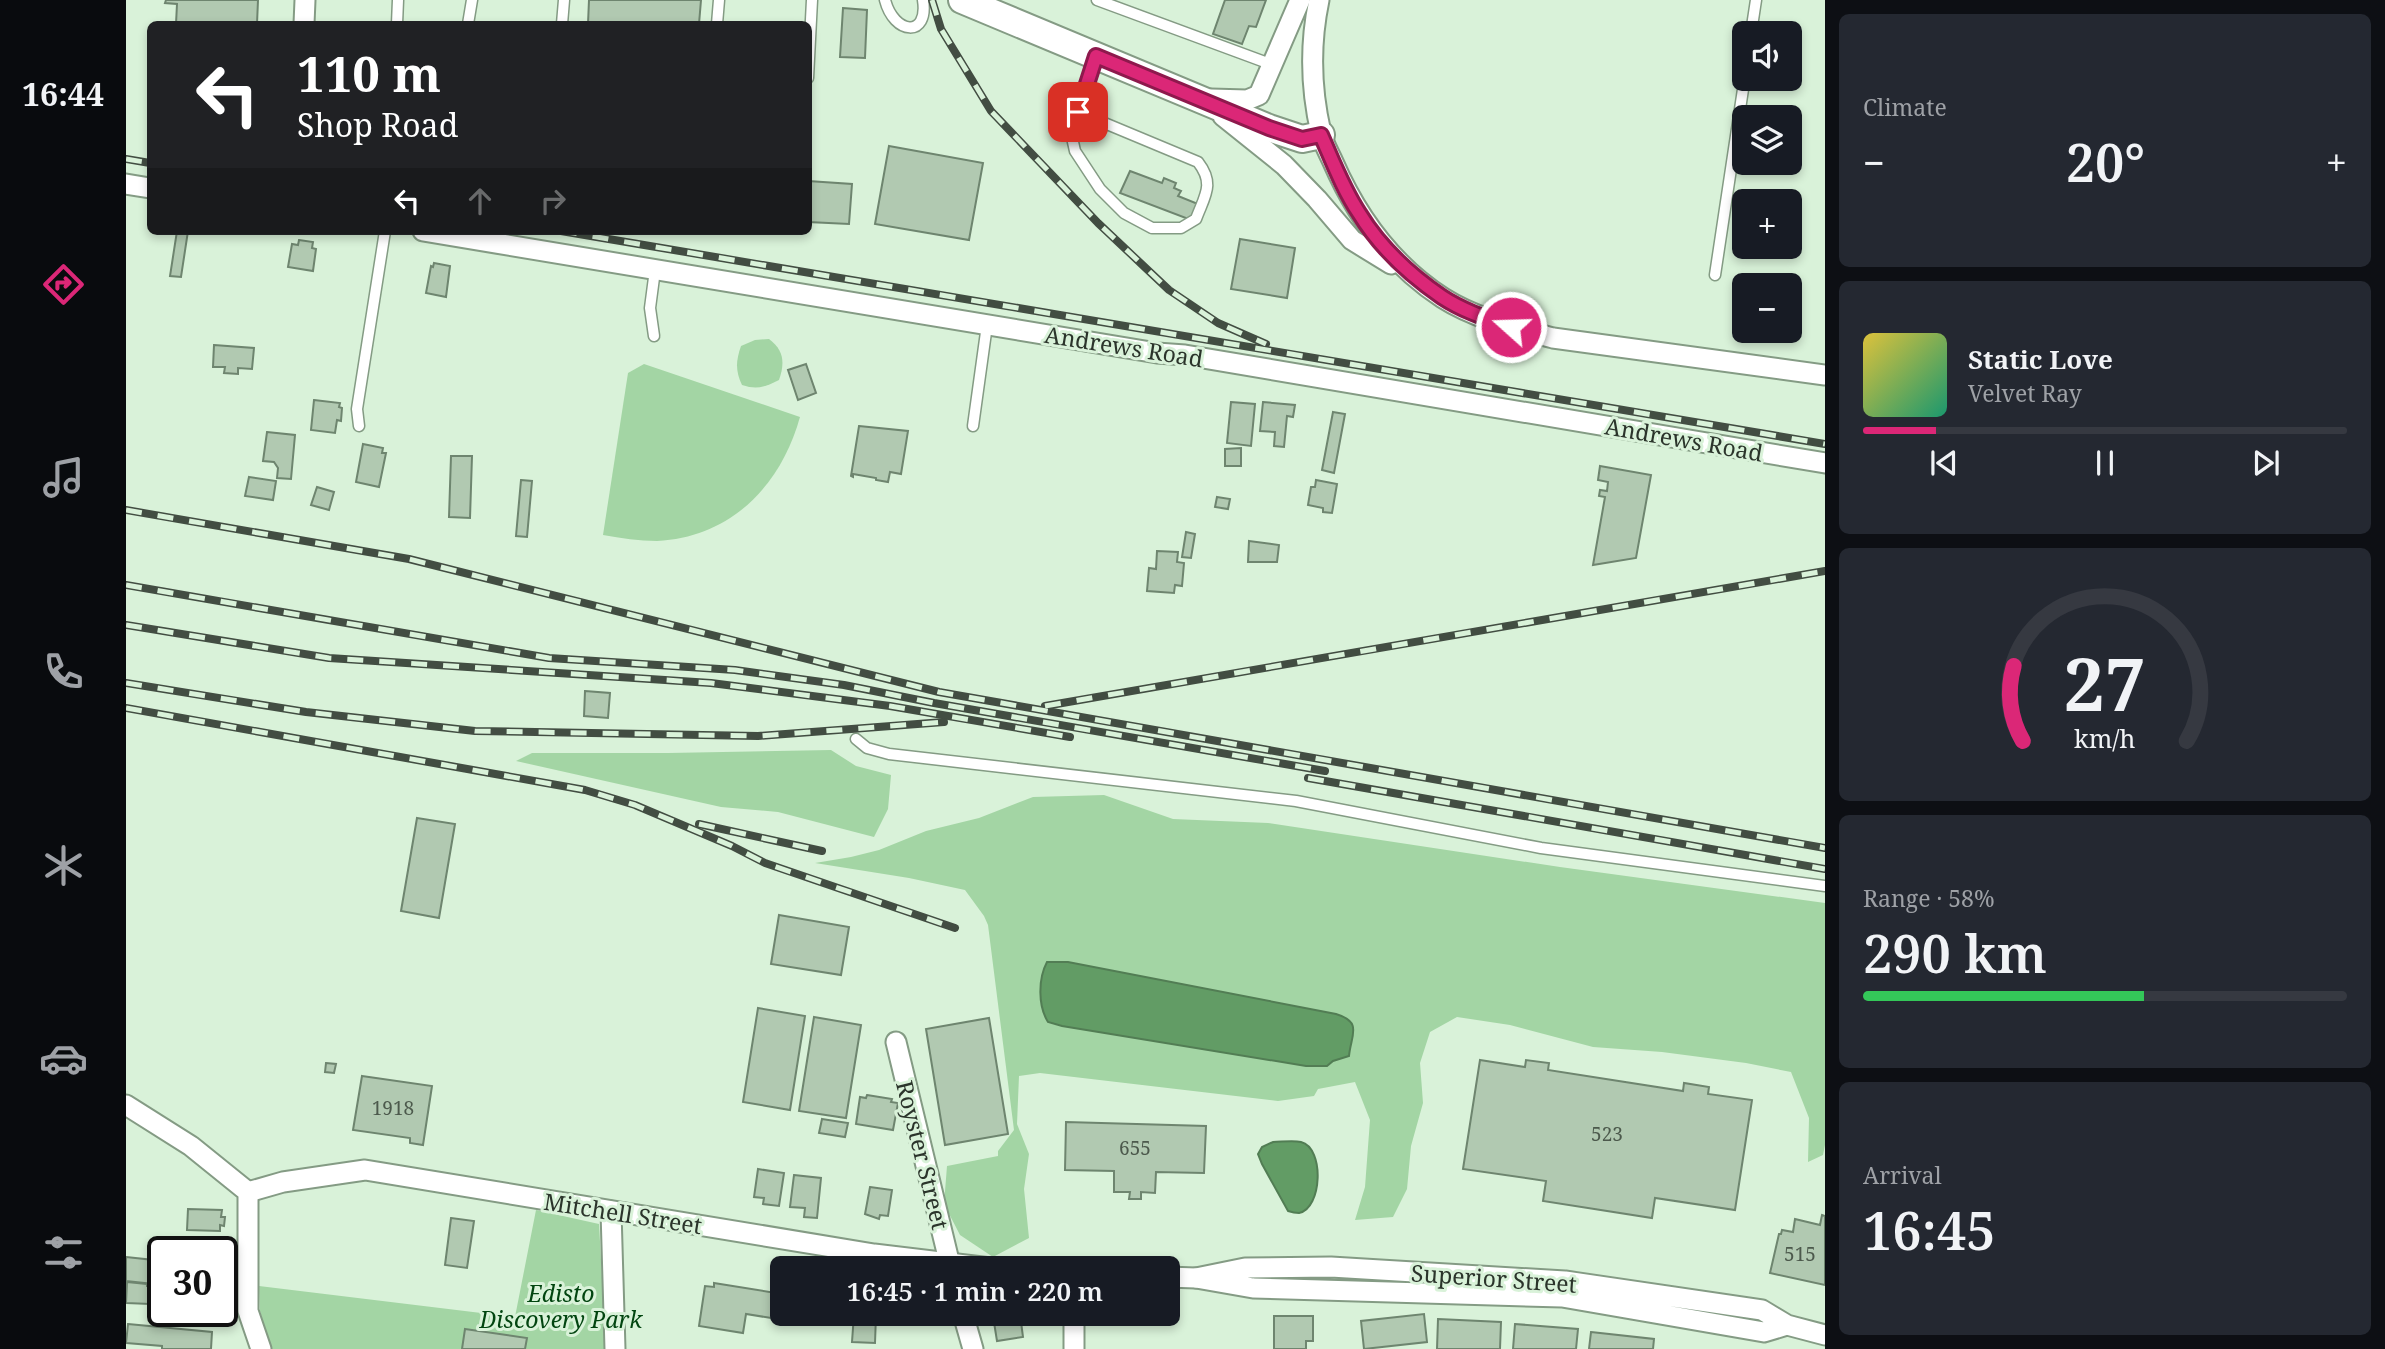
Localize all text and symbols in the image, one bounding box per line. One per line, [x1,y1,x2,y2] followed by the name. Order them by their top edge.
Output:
[1732,21,1802,343] map controls
[1732,21,1802,91] button: sound
[297,40,441,106] text: 110 m
[182,49,273,140] icon: left
[22,72,104,115] text: 16:44
[1048,82,1108,142] pin
[1863,91,1947,123] text: Climate
[1059,93,1097,131] icon: arrive
[297,103,458,146] text: Shop Road
[1732,105,1802,175] button: layers
[2066,126,2145,197] text: 20°
[1863,136,1885,188] text: −
[2326,136,2347,188] text: +
[388,182,426,220] icon: left
[461,182,499,220] icon: ahead
[534,182,572,220] icon: right
[1732,189,1802,259] button: +
[39,260,88,309] icon: directions
[1732,273,1802,343] button: −
[1474,290,1548,364] position arrow
[1043,318,1205,374] street label: Andrews Road
[1968,341,2113,377] text: Static Love
[1968,377,2082,409] text: Velvet Ray
[1602,409,1766,469] street label: Andrews Road
[1925,444,1963,482] icon: previous
[2086,444,2124,482] icon: pause
[2247,444,2285,482] icon: next
[39,453,88,502] icon: music
[2064,633,2146,732] text: 27
[39,647,88,696] icon: phone
[2074,720,2136,754] text: km/h
[39,841,88,890] icon: climate
[1863,882,1995,914] text: Range · 58%
[1863,917,2047,988] text: 290 km
[39,1034,88,1083] icon: car
[889,1077,957,1233] street label: Royster Street
[372,1095,414,1121] house number: 1918
[1591,1121,1623,1147] house number: 523
[1119,1135,1151,1161] house number: 655
[1863,1159,1942,1191] text: Arrival
[542,1185,704,1241] street label: Mitchell Street
[1863,1194,1996,1265] text: 16:45
[39,1228,88,1277] icon: filters
[147,1236,238,1327] speed limit sign: 30
[1784,1241,1816,1267] house number: 515
[1410,1256,1578,1300] street label: Superior Street
[847,1273,1103,1309] text: 16:45 · 1 min · 220 m
[479,1277,643,1335] park label: Edisto Discovery Park

